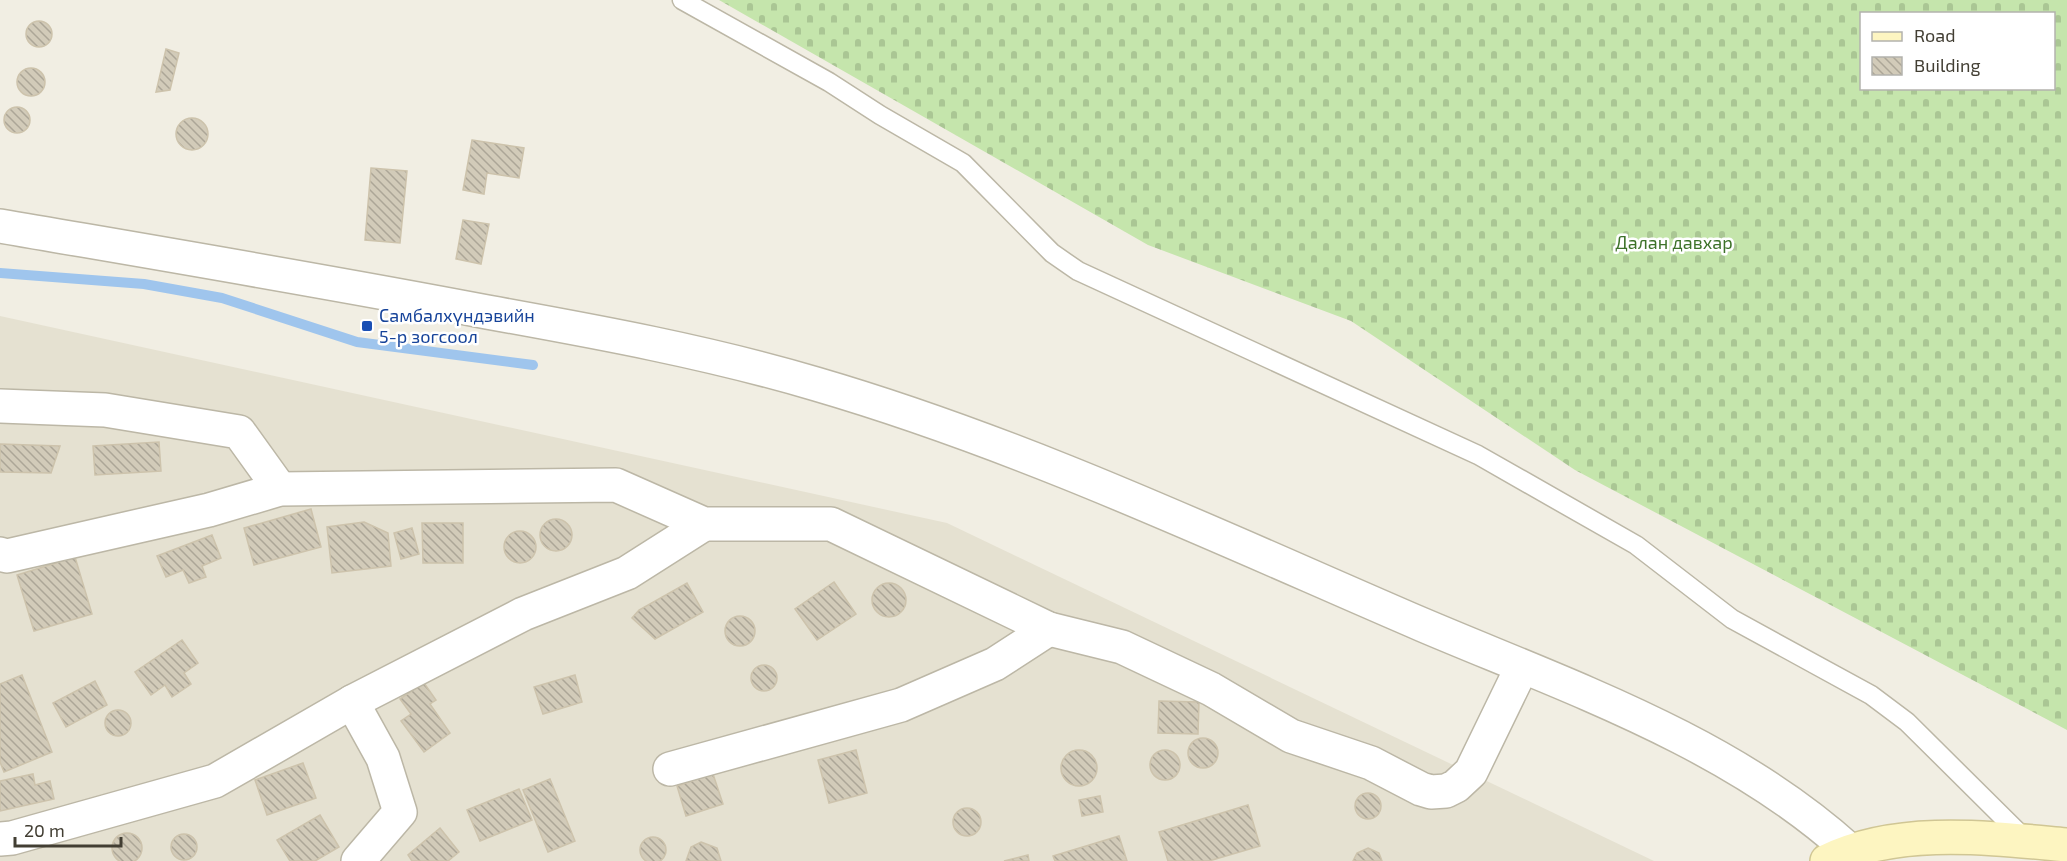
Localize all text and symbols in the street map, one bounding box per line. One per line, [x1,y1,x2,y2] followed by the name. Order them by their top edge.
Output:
[1860,12,2055,90] legend
[1914,24,1955,46] text: Road
[1914,54,1981,76] text: Building
[1615,231,1733,253] park label: Далан давхар
[379,304,535,347] place label: Самбалхүндэвийн 5-р зогсоол
[360,319,374,333] marker: Самбалхүндэвийн 5-р зогсоол
[15,810,122,848] scale bar
[24,819,65,841] text: 20 m

